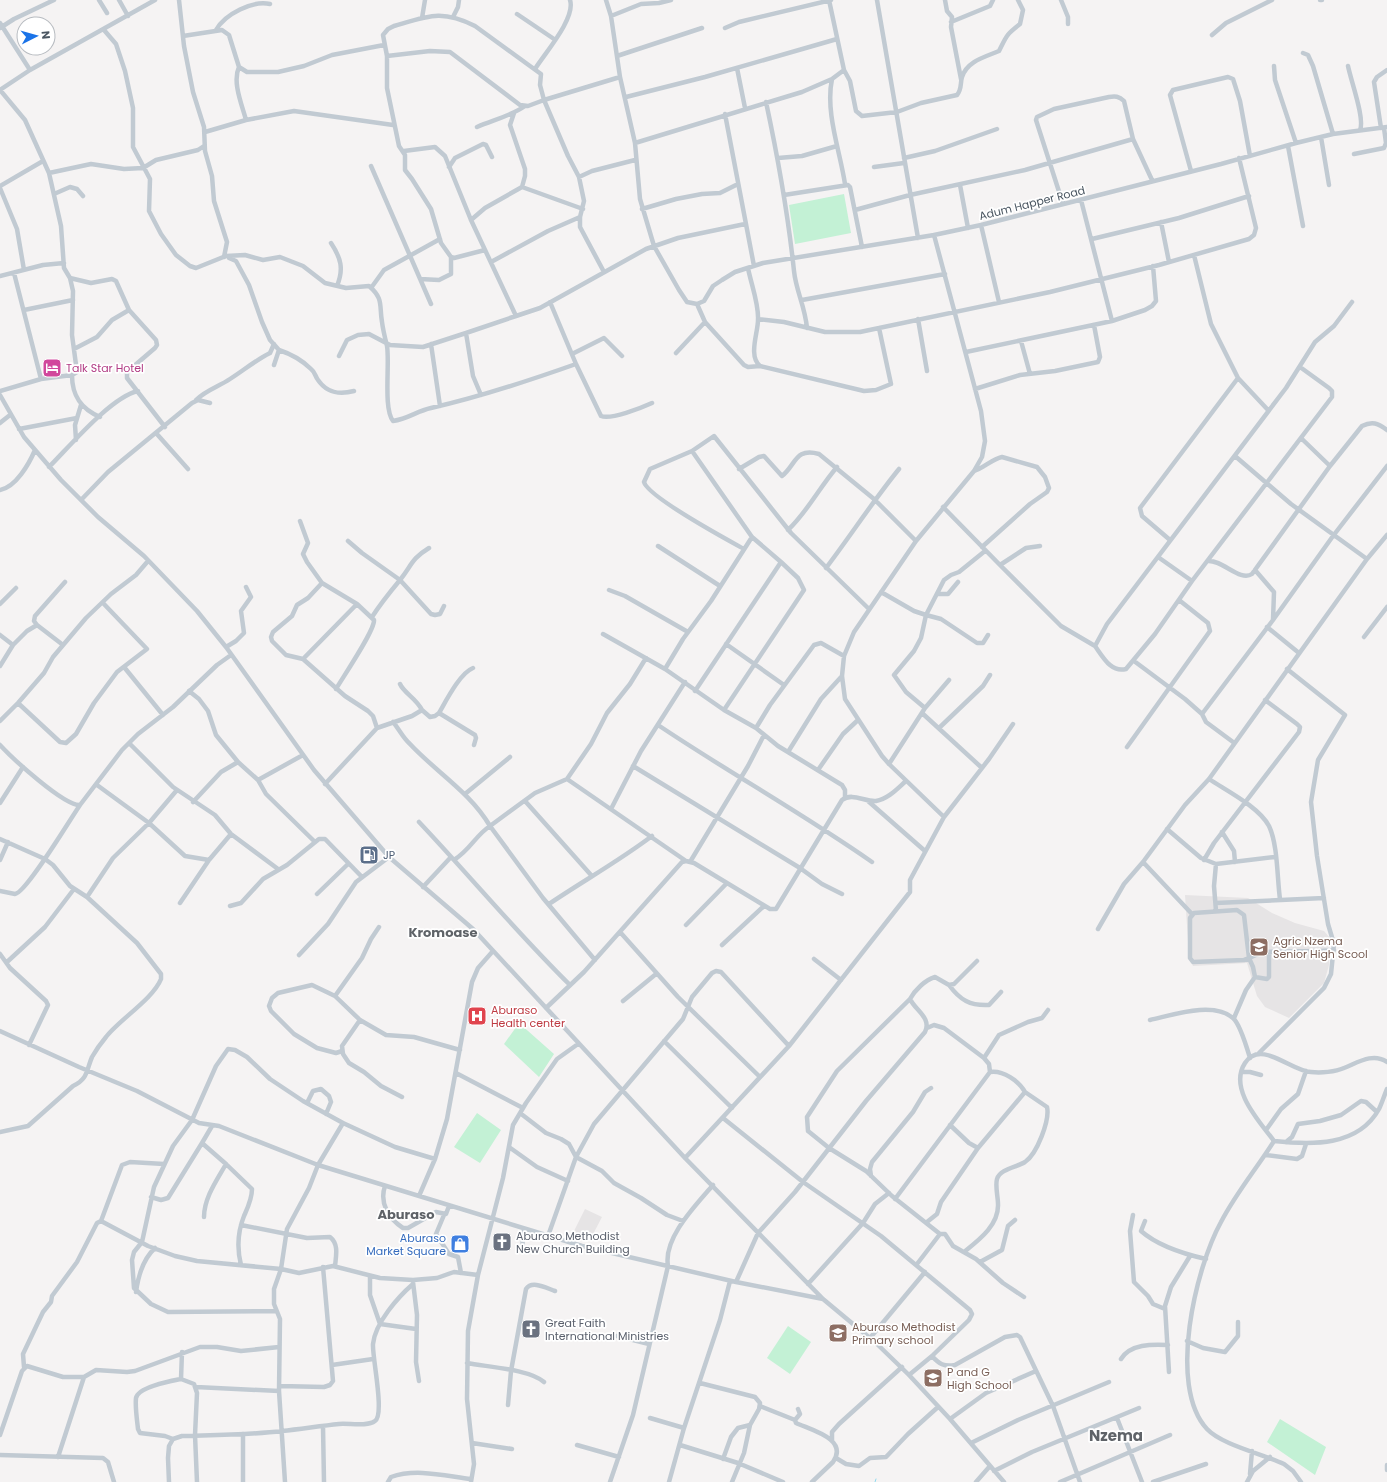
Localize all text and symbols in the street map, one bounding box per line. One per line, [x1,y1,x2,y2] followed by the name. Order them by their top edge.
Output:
[16,16,56,56] north arrow
[38,30,54,40] text: N
[977,182,1087,224] street label: Adum Happer Road
[41,357,63,379] hotel icon: Talk Star Hotel
[66,360,144,376] place label: Talk Star Hotel
[358,844,380,866] fuel station icon: JP
[383,847,395,863] place label: JP
[408,923,478,942] district label: Kromoase
[1273,933,1368,962] place label: Agric Nzema Senior High Scool
[1248,936,1270,958] school or university icon: Agric Nzema Senior High Scool
[491,1002,565,1031] place label: Aburaso Health center
[466,1005,488,1027] hospital icon: Aburaso Health center
[377,1205,435,1224] district label: Aburaso
[516,1228,630,1257] place label: Aburaso Methodist New Church Building
[366,1230,446,1259] place label: Aburaso Market Square
[491,1231,513,1253] church icon: Aburaso Methodist New Church Building
[449,1233,471,1255] shop icon: Aburaso Market Square
[545,1315,669,1344] place label: Great Faith International Ministries
[520,1318,542,1340] church icon: Great Faith International Ministries
[852,1319,955,1348] place label: Aburaso Methodist Primary school
[827,1322,849,1344] school or university icon: Aburaso Methodist Primary school
[947,1364,1012,1393] place label: P and G High School
[922,1367,944,1389] school or university icon: P and G High School
[1089,1425,1143,1446] district label: Nzema

